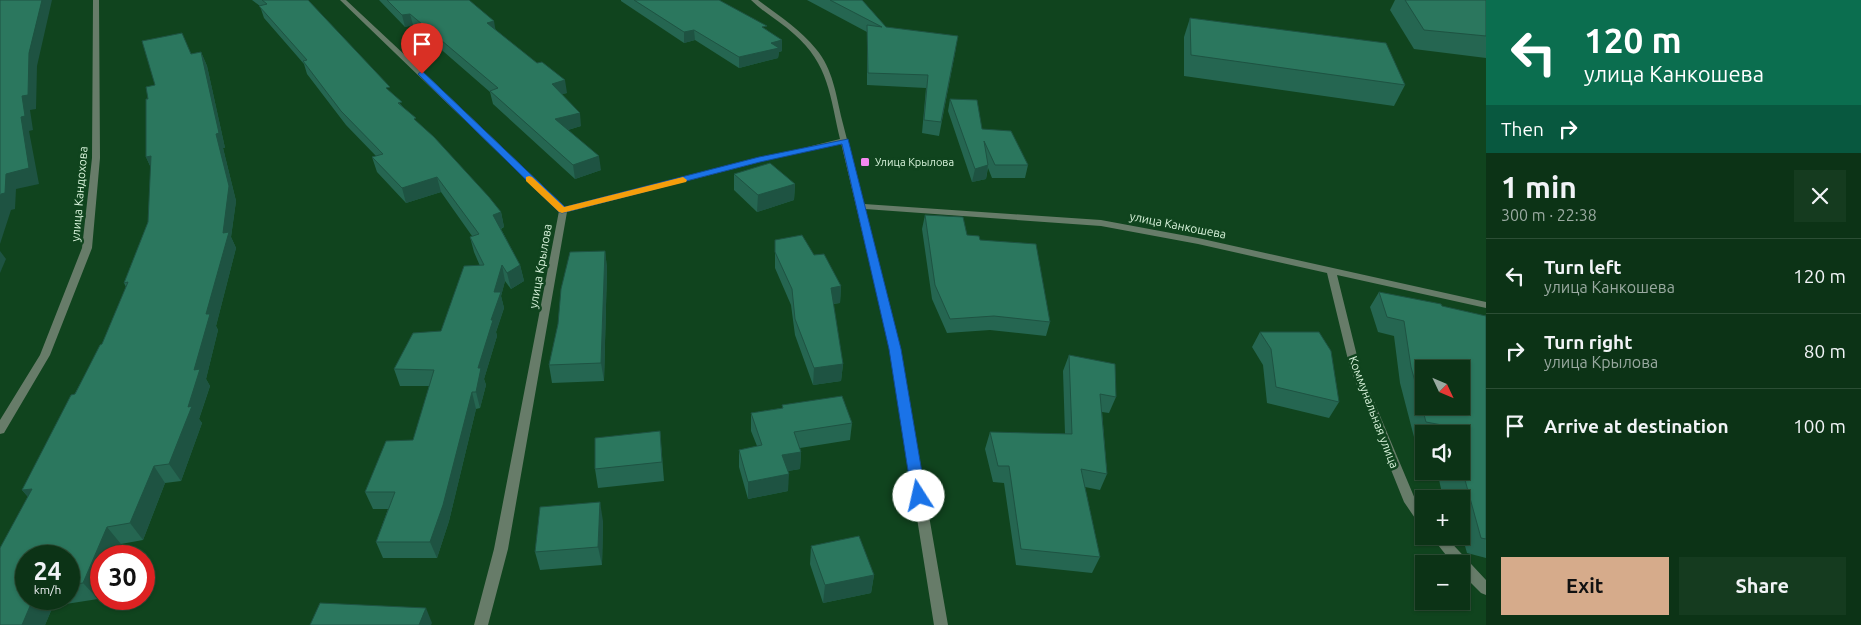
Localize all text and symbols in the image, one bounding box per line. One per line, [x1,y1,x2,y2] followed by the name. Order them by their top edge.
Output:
[1501,20,1566,85] icon: left
[1584,20,1682,60] text: 120 m
[401,23,443,74] pin
[408,30,436,58] icon: arrive
[1584,61,1764,86] text: улица Канкошева
[1554,115,1582,143] icon: right
[1501,118,1544,140] text: Then
[68,146,90,242] street label: улица Кандохова
[859,156,871,168] marker: Улица Крылова
[875,156,954,168] place label: Улица Крылова
[1501,170,1577,204] text: 1 min
[1794,170,1846,222] button: close
[1501,206,1597,224] text: 300 m · 22:38
[1129,209,1227,241] street label: улица Канкошева
[526,223,554,309] street label: улица Крылова
[1544,256,1622,278] text: Turn left
[1501,262,1529,290] icon: left
[1793,265,1846,287] text: 120 m
[1544,278,1675,296] text: улица Канкошева
[1544,331,1632,353] text: Turn right
[1501,337,1529,365] icon: right
[1804,340,1846,362] text: 80 m
[1544,353,1658,371] text: улица Крылова
[1347,354,1401,470] street label: Коммунальная улица
[1415,360,1470,415] north arrow
[1415,360,1470,610] map controls
[1501,412,1529,440] icon: arrive
[1544,415,1729,437] text: Arrive at destination
[1793,415,1846,437] text: 100 m
[1415,425,1470,480] button: sound
[892,469,944,521] position arrow
[1415,490,1470,545] button: +
[90,545,155,610] speed limit sign: 30
[1415,555,1470,610] button: −
[33,557,62,585] text: 24
[1501,557,1669,615] button: Exit
[1679,557,1846,615] button: Share
[34,583,61,596] text: km/h

